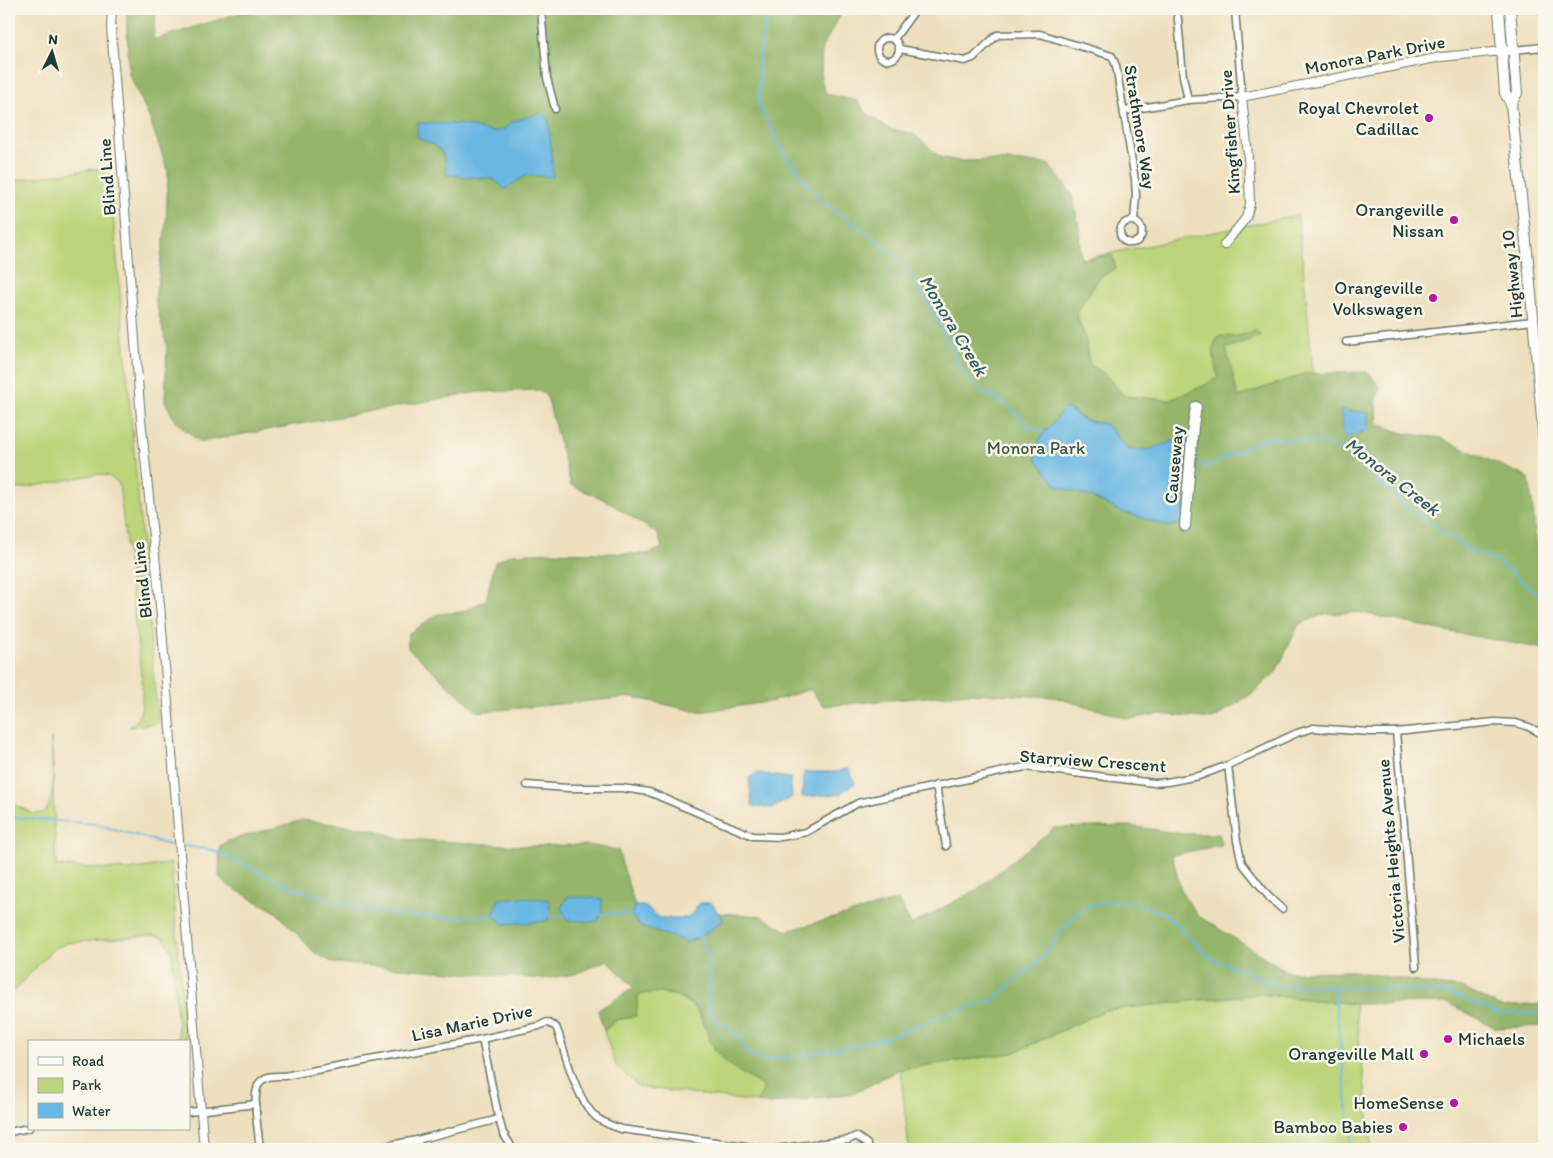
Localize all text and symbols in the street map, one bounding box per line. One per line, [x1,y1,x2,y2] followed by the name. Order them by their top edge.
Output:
[28,28,78,78] north arrow
[48,31,59,48] text: N
[1303,31,1447,79] street label: Monora Park Drive
[1119,63,1161,191] street label: Strathmore Way
[1215,69,1245,195] street label: Kingfisher Drive
[1298,97,1419,140] place label: Royal Chevrolet Cadillac
[1423,112,1435,124] marker: Royal Chevrolet Cadillac
[93,138,121,216] street label: Blind Line
[1355,199,1444,242] place label: Orangeville Nissan
[1448,214,1460,226] marker: Orangeville Nissan
[1496,229,1528,319] street label: Highway 10
[914,270,993,381] water label: Monora Creek
[1332,277,1423,320] place label: Orangeville Volkswagen
[1427,292,1439,304] marker: Orangeville Volkswagen
[1160,425,1188,505] street label: Causeway
[1341,432,1446,521] water label: Monora Creek
[987,437,1086,459] park label: Monora Park
[127,540,157,620] street label: Blind Line
[1019,745,1167,777] street label: Starrview Crescent
[1372,758,1410,944] street label: Victoria Heights Avenue
[410,999,534,1047] street label: Lisa Marie Drive
[1458,1028,1525,1050] place label: Michaels
[1442,1033,1454,1045] marker: Michaels
[28,1040,190,1130] legend
[1288,1043,1414,1065] place label: Orangeville Mall
[1418,1048,1430,1060] marker: Orangeville Mall
[72,1052,105,1070] text: Road
[72,1076,102,1094] text: Park
[1354,1092,1444,1114] place label: HomeSense
[1448,1097,1460,1109] marker: HomeSense
[72,1102,111,1120] text: Water
[1273,1116,1393,1138] place label: Bamboo Babies
[1397,1121,1409,1133] marker: Bamboo Babies

